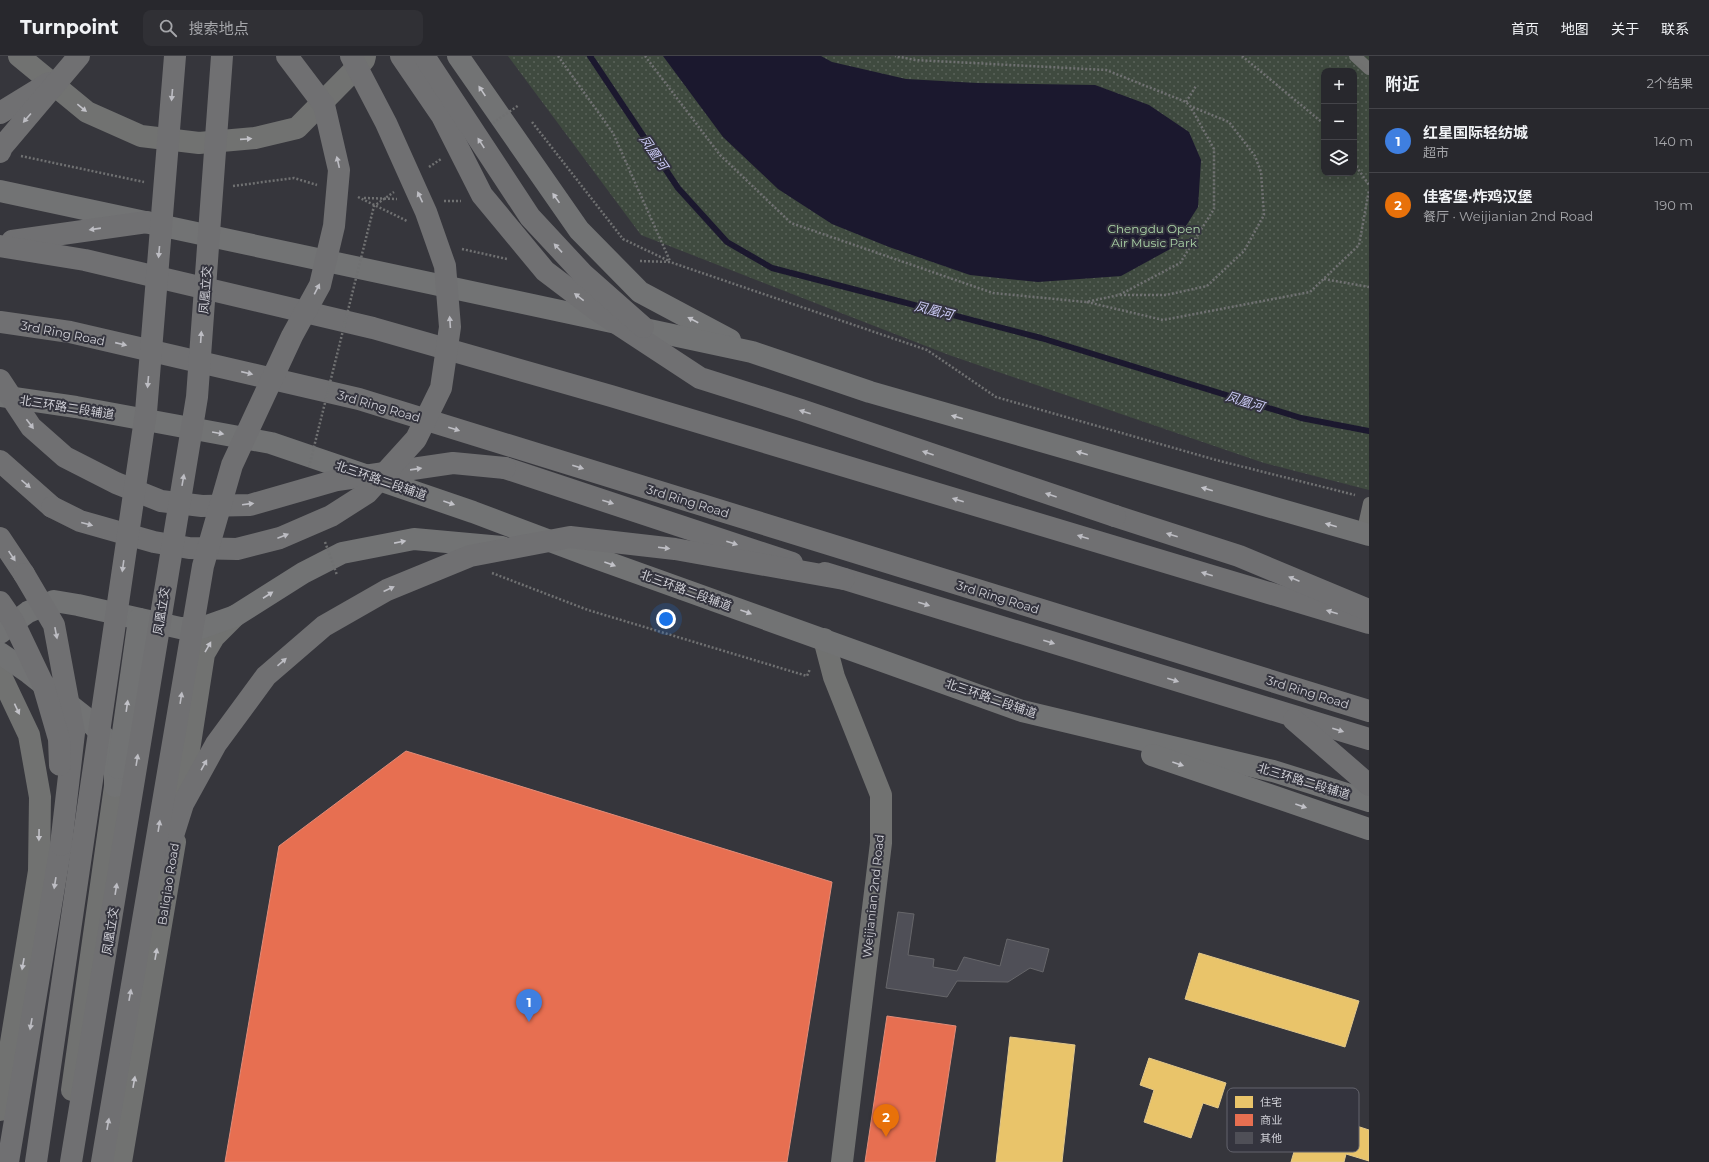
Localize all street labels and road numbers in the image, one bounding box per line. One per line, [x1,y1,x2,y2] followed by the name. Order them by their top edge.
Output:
[196,266,214,314] street label: 凤凰立交
[20,317,106,349] street label: 3rd Ring Road
[336,387,422,425] street label: 3rd Ring Road
[18,392,116,422] street label: 北三环路二段辅道
[333,457,429,503] street label: 北三环路二段辅道
[645,481,731,521] street label: 3rd Ring Road
[638,567,734,613] street label: 北三环路二段辅道
[955,577,1041,617] street label: 3rd Ring Road
[150,586,172,636] street label: 凤凰立交
[1265,672,1351,712] street label: 3rd Ring Road
[943,675,1039,721] street label: 北三环路二段辅道
[1256,760,1352,802] street label: 北三环路二段辅道
[859,834,887,958] street label: Weijianian 2nd Road
[154,842,182,926] street label: Baliqiao Road
[99,906,121,956] street label: 凤凰立交

